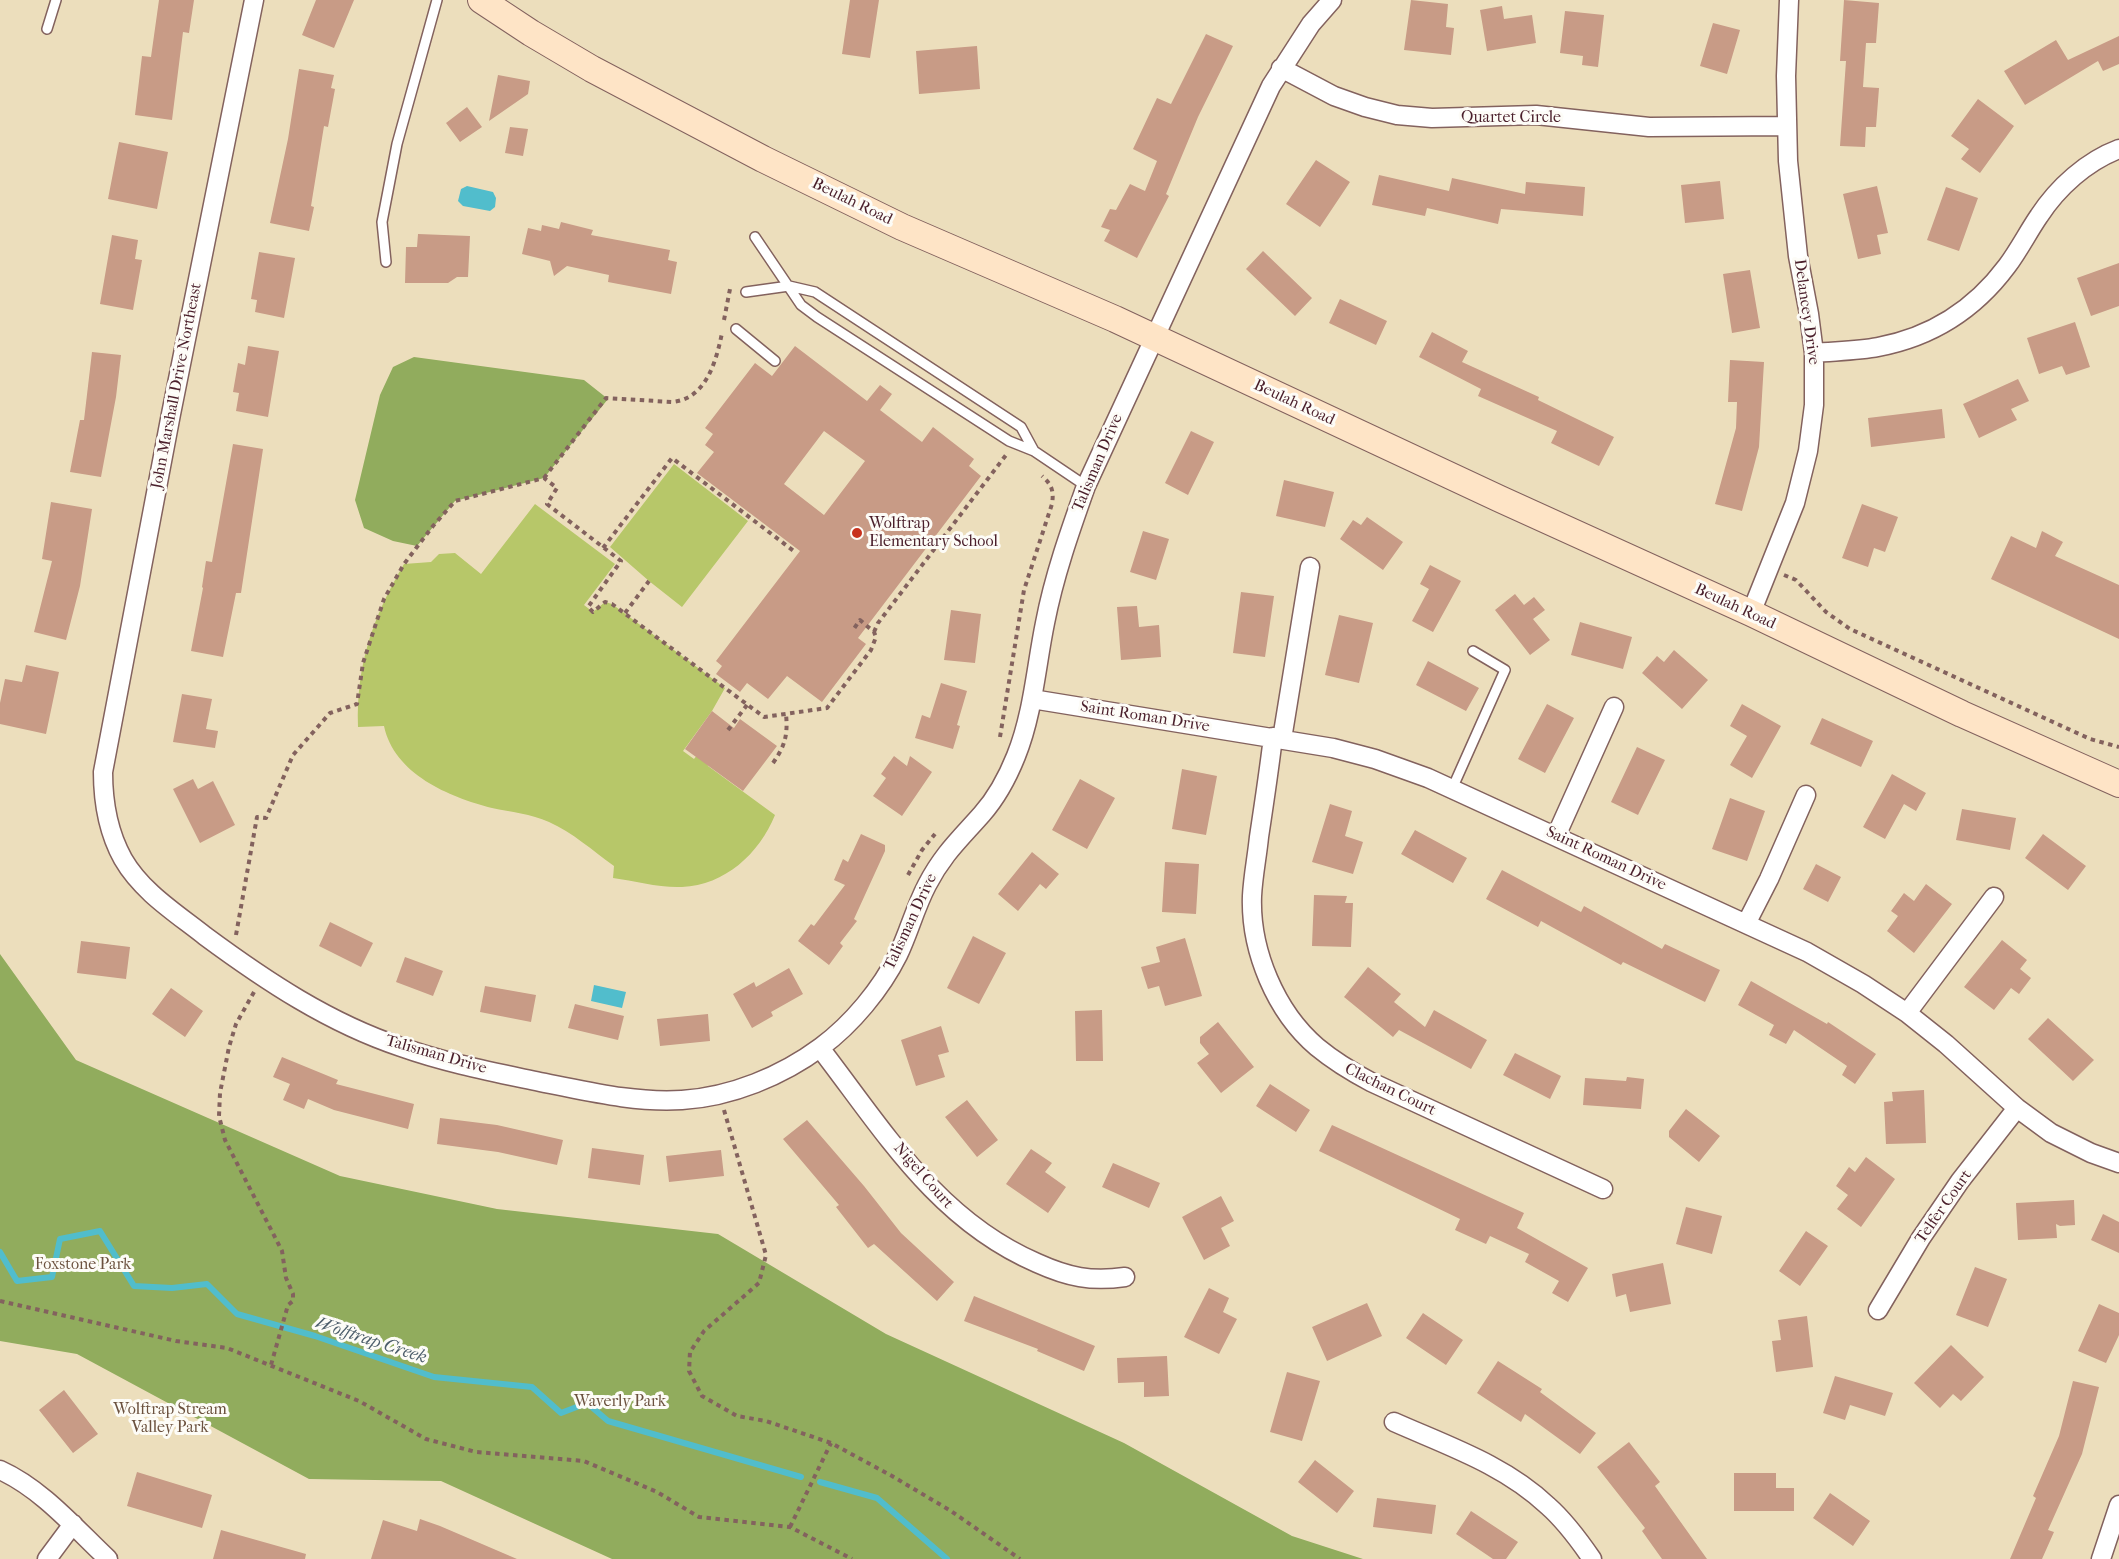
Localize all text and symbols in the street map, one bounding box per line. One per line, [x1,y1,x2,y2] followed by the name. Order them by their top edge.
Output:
[1461,108,1561,128] street label: Quartet Circle
[809,174,895,230] street label: Beulah Road
[1789,258,1823,366] street label: Delancey Drive
[148,281,206,491] street label: John Marshall Drive Northeast
[1250,376,1338,430] street label: Beulah Road
[1069,411,1127,515] street label: Talisman Drive
[869,514,998,552] place label: Wolftrap Elementary School
[850,526,864,540] marker: Wolftrap Elementary School
[1691,580,1779,634] street label: Beulah Road
[1079,697,1211,737] street label: Saint Roman Drive
[1543,823,1669,895] street label: Saint Roman Drive
[880,871,942,973] street label: Talisman Drive
[383,1031,489,1079] street label: Talisman Drive
[1341,1060,1439,1120] street label: Clachan Court
[889,1139,957,1213] street label: Nigel Court
[1912,1167,1976,1247] street label: Telfer Court
[35,1255,131,1275] park label: Foxstone Park
[313,1313,429,1369] water label: Wolftrap Creek
[574,1392,666,1412] park label: Waverly Park
[113,1400,227,1438] park label: Wolftrap Stream Valley Park

